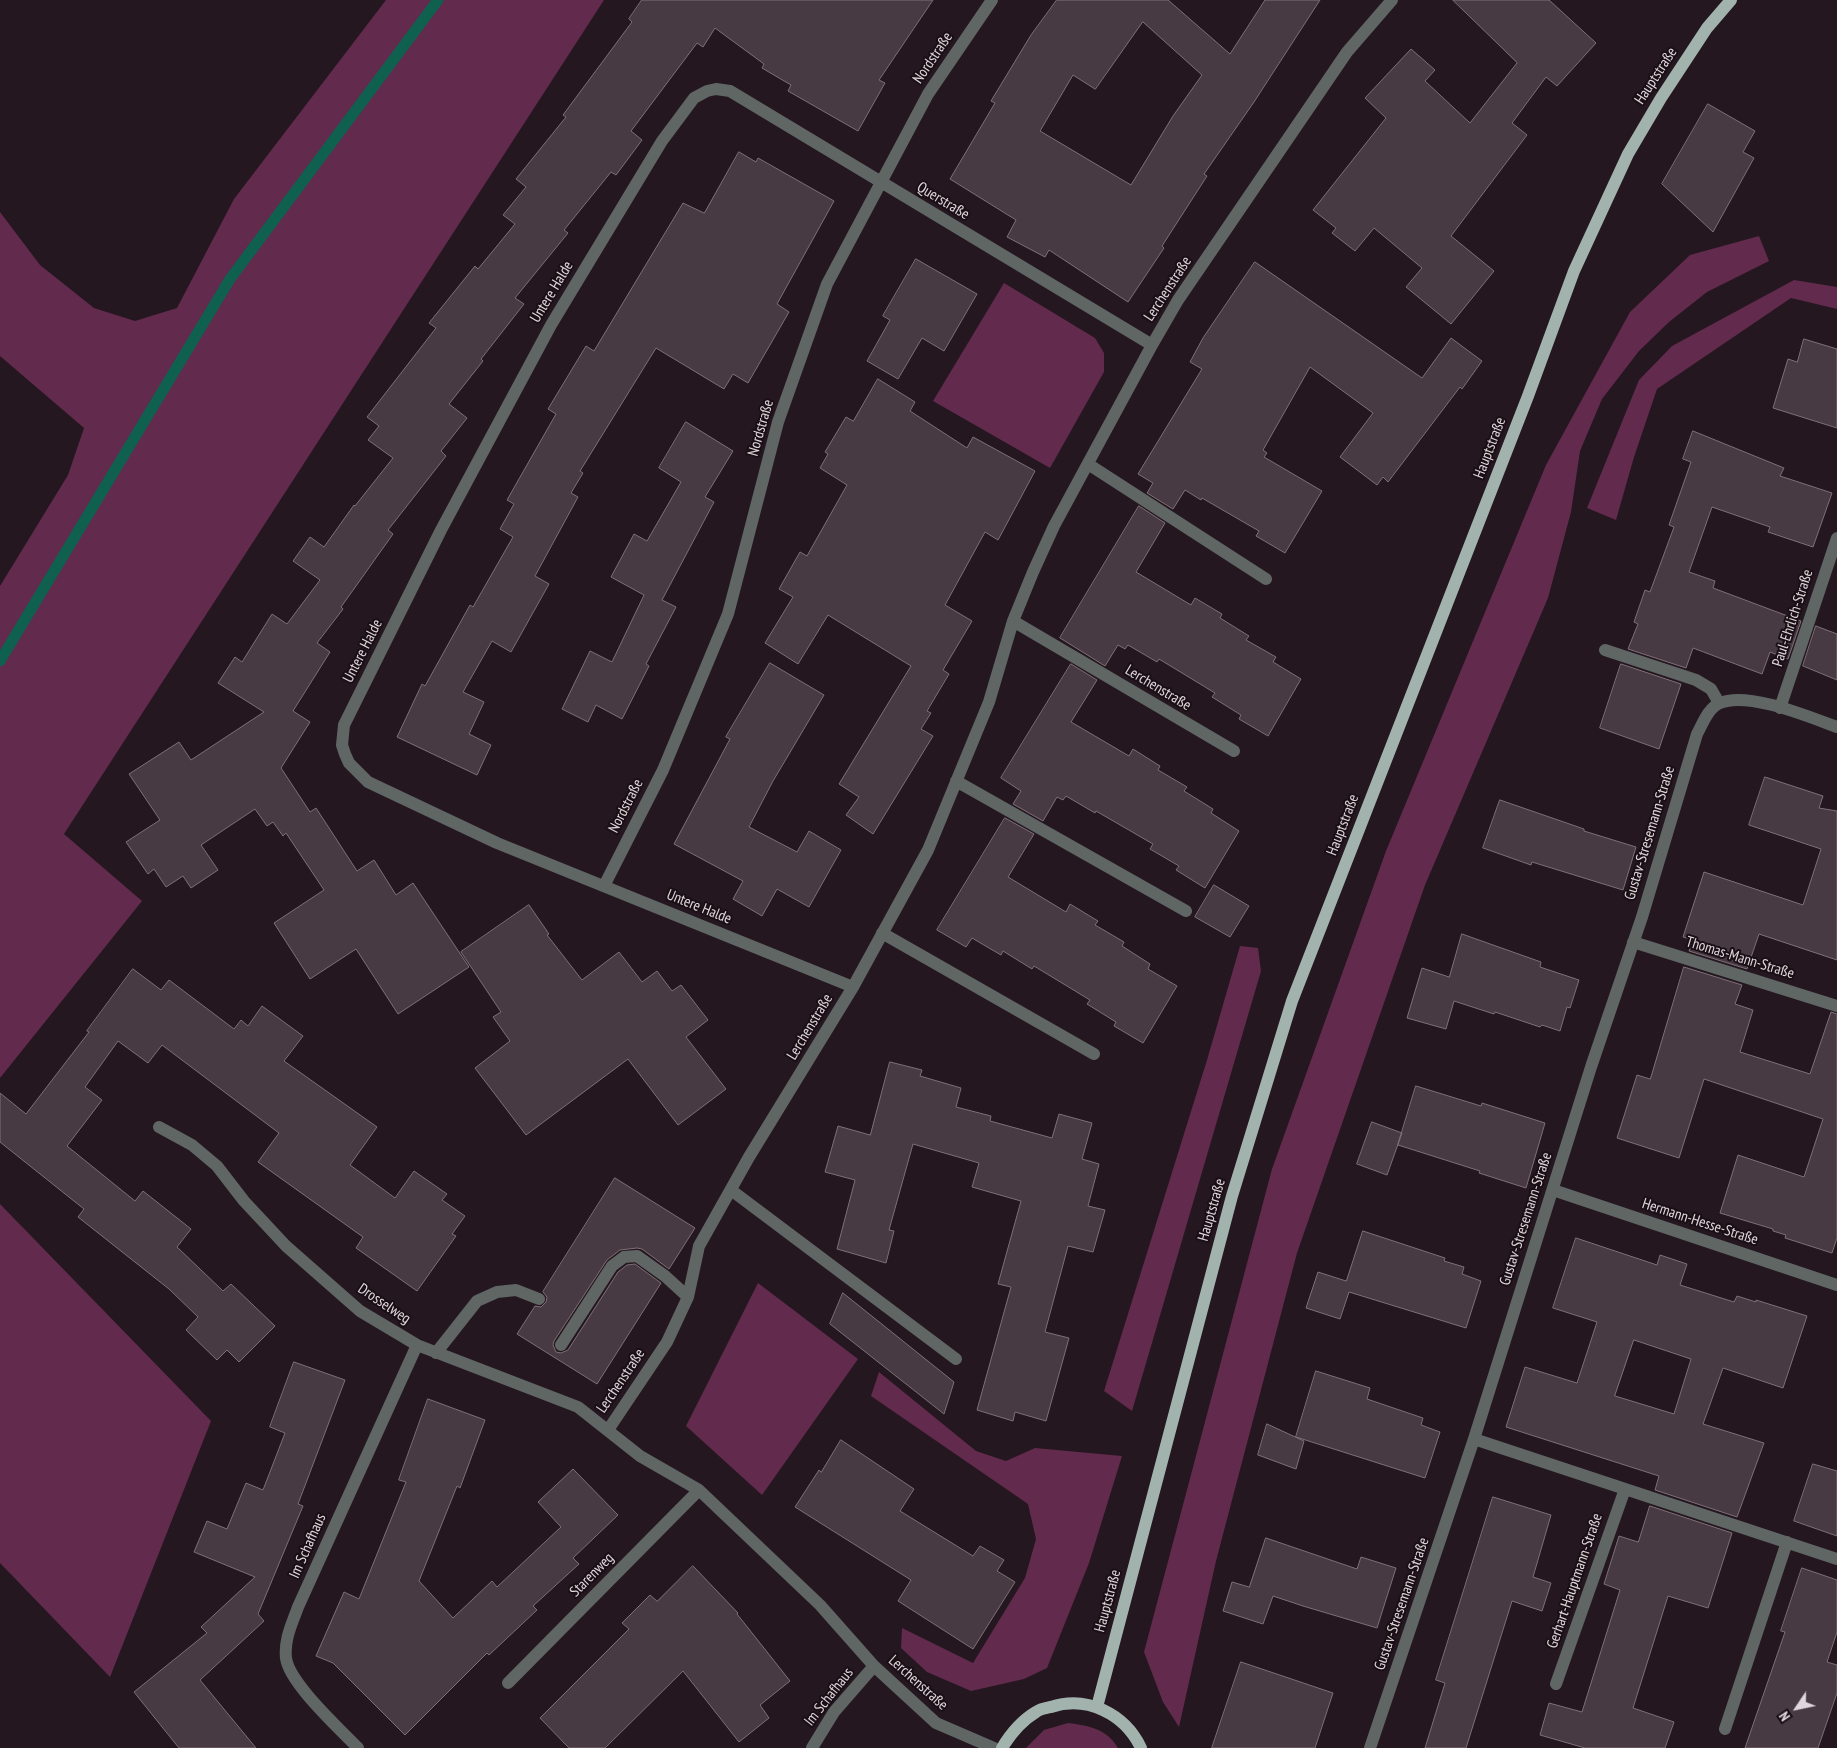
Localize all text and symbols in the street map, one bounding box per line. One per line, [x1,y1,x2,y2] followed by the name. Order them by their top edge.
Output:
[909,29,957,87] street label: Nordstraße
[1631,44,1681,108] street label: Hauptstraße
[914,178,972,224] street label: Querstraße
[1140,253,1196,325] street label: Lerchenstraße
[527,258,577,326] street label: Untere Halde
[744,398,778,458] street label: Nordstraße
[1470,415,1510,481] street label: Hauptstraße
[1769,567,1817,669] street label: Paul-Ehrlich-Straße
[339,616,387,686] street label: Untere Halde
[1122,661,1194,715] street label: Lerchenstraße
[1621,764,1679,902] street label: Gustav-Stresemann-Straße
[605,776,647,836] street label: Nordstraße
[1323,792,1363,858] street label: Hauptstraße
[664,886,734,928] street label: Untere Halde
[1684,933,1796,983] street label: Thomas-Mann-Straße
[783,991,837,1063] street label: Lerchenstraße
[1496,1150,1556,1288] street label: Gustav-Stresemann-Straße
[1195,1177,1229,1243] street label: Hauptstraße
[1640,1195,1760,1249] street label: Hermann-Hesse-Straße
[354,1280,414,1328] street label: Drosselweg
[593,1346,649,1416] street label: Lerchenstraße
[286,1511,330,1581] street label: Im Schafhaus
[1543,1511,1607,1651] street label: Gerhart-Hauptmann-Straße
[1371,1535,1433,1673] street label: Gustav-Stresemann-Straße
[566,1549,618,1601] street label: Starenweg
[1091,1568,1125,1634] street label: Hauptstraße
[885,1652,951,1714] street label: Lerchenstraße
[801,1664,857,1730] street label: Im Schafhaus
[1772,1683,1822,1733] north arrow
[1775,1708,1794,1725] text: N

